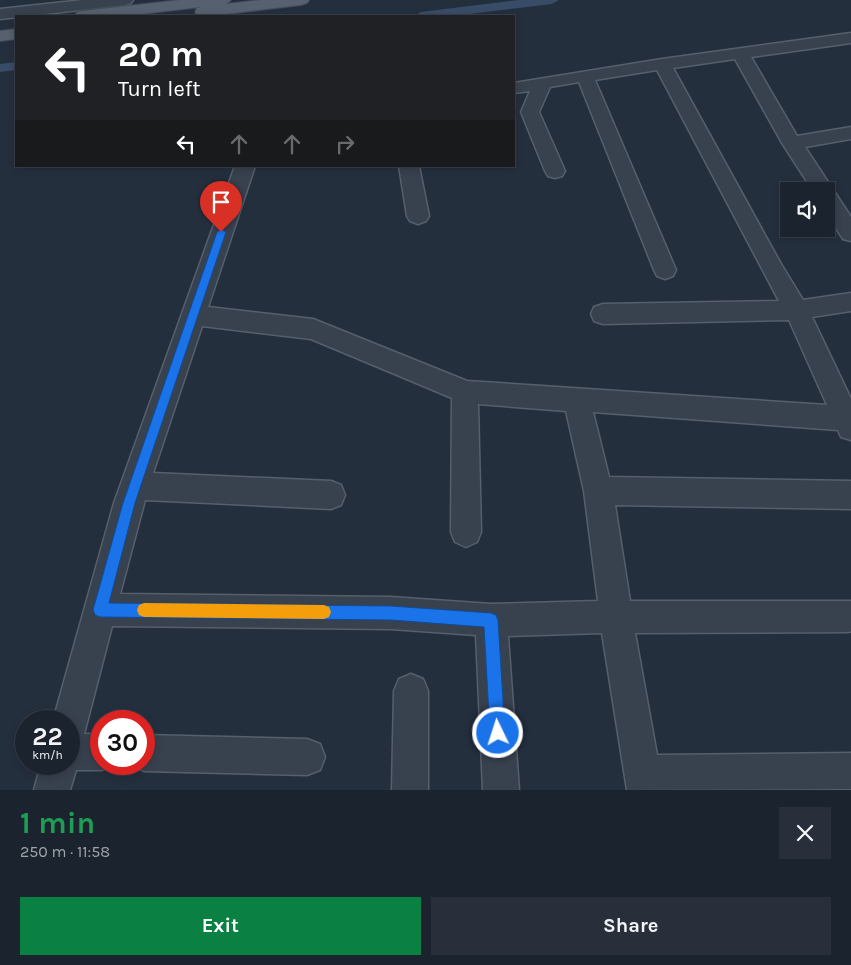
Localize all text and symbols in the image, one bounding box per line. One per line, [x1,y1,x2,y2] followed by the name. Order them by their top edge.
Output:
[118,34,203,75] text: 20 m
[35,35,100,100] icon: left
[118,76,201,102] text: Turn left
[172,130,200,158] icon: left
[225,130,253,158] icon: ahead
[278,130,306,158] icon: ahead
[331,130,359,158] icon: right
[200,181,242,232] pin
[780,182,835,237] map controls
[780,182,835,237] button: sound
[207,188,235,216] icon: arrive
[471,706,523,758] position arrow
[90,710,155,775] speed limit sign: 30
[32,722,63,751] text: 22
[32,748,63,762] text: km/h
[20,805,95,841] text: 1 min
[779,807,831,859] button: close
[20,842,110,861] text: 250 m · 11:58
[20,897,421,955] button: Exit
[431,897,831,955] button: Share

